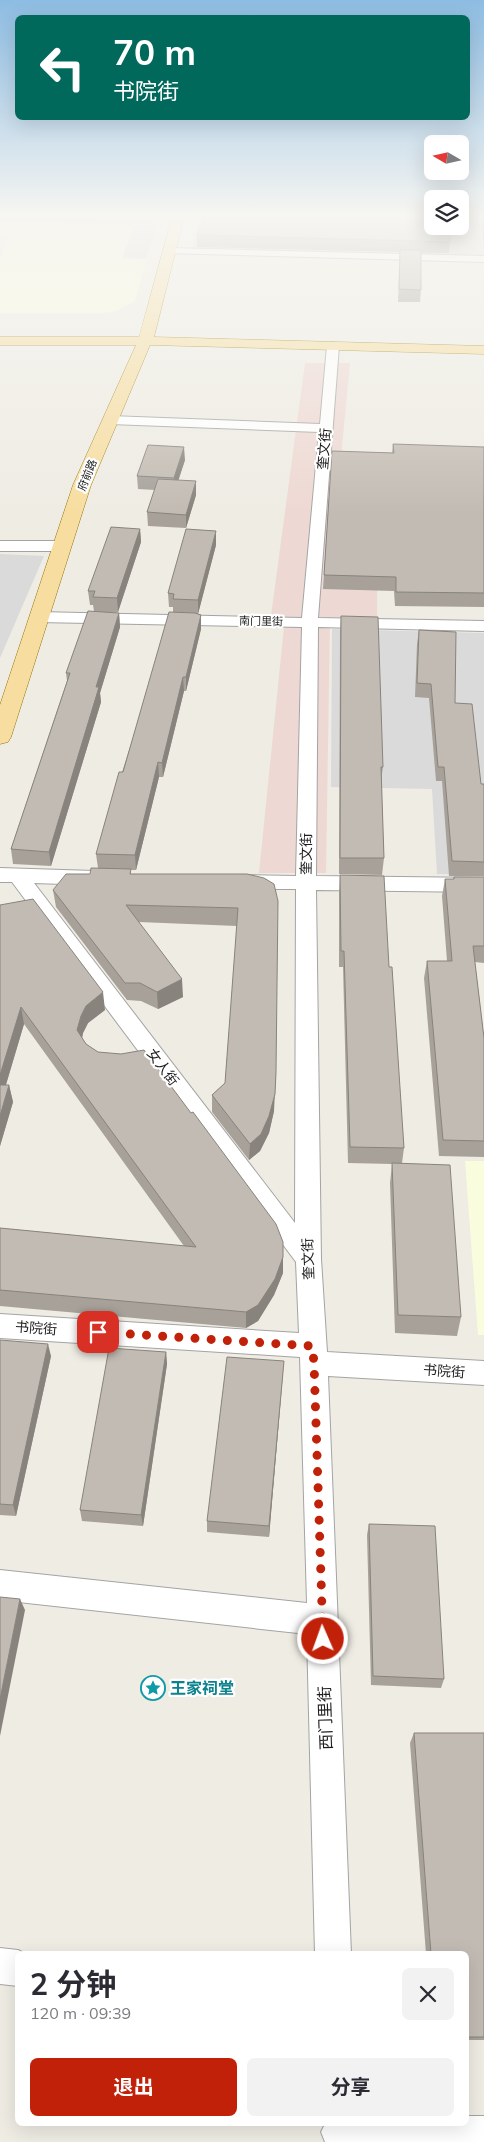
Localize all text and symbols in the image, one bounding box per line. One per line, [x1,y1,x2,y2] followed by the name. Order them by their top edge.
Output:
[113,30,196,74] text: 70 m
[30,35,95,100] icon: left
[113,77,179,105] text: 书院街
[424,135,469,180] north arrow
[424,135,469,235] map controls
[424,190,469,235] button: layers
[313,427,335,471] street label: 奎文街
[74,457,100,493] street label: 府前路
[239,614,283,628] street label: 南门里街
[297,833,315,875] street label: 奎文街
[143,1045,183,1089] street label: 女人街
[298,1238,318,1280] street label: 奎文街
[77,1311,119,1353] pin
[14,1318,58,1338] street label: 书院街
[84,1318,112,1346] icon: arrive
[422,1361,466,1381] street label: 书院街
[296,1612,348,1664] position arrow
[140,1675,166,1701] place icon: 王家祠堂
[170,1678,234,1698] place label: 王家祠堂
[314,1686,336,1750] street label: 西门里街
[30,1965,116,2003] text: 2 分钟
[402,1968,454,2020] button: close
[30,2003,131,2023] text: 120 m · 09:39
[30,2058,237,2116] button: 退出
[247,2058,454,2116] button: 分享

